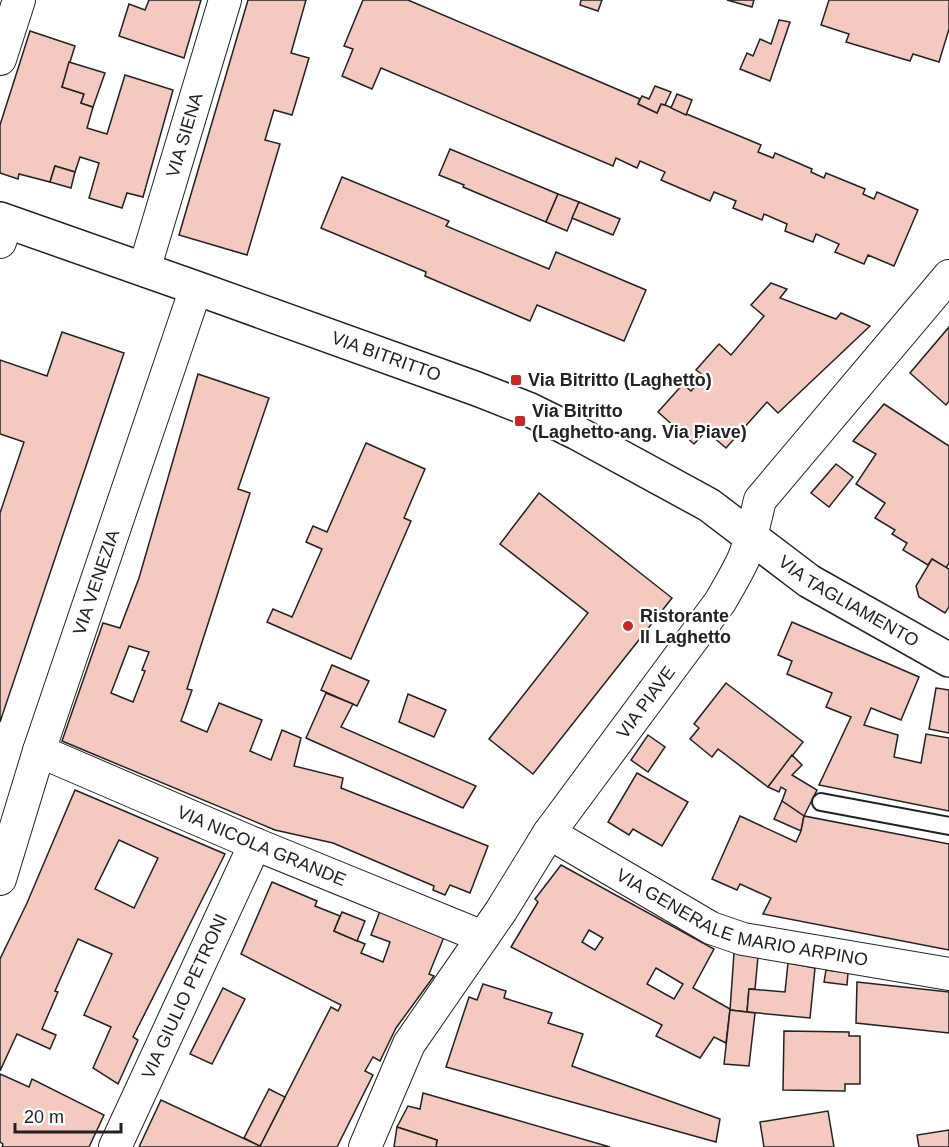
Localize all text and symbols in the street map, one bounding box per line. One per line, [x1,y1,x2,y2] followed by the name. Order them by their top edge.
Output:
[162,90,207,180] street label: VIA SIENA
[329,328,444,385] street label: VIA BITRITTO
[528,370,712,390] place label: Via Bitritto (Laghetto)
[509,373,523,387] marker: Via Bitritto (Laghetto)
[532,401,747,442] place label: Via Bitritto (Laghetto-ang. Via Piave)
[513,414,527,428] marker: Via Bitritto (Laghetto-ang. Via Piave)
[69,527,123,638] street label: VIA VENEZIA
[774,551,922,651] street label: VIA TAGLIAMENTO
[640,606,731,647] place label: Ristorante Il Laghetto
[621,619,635,633] marker: Ristorante Il Laghetto
[613,662,679,742] street label: VIA PIAVE
[174,802,349,890] street label: VIA NICOLA GRANDE
[613,865,869,970] street label: VIA GENERALE MARIO ARPINO
[138,911,231,1082] street label: VIA GIULIO PETRONI
[15,1096,122,1134] scale bar
[24,1107,64,1127] text: 20 m

